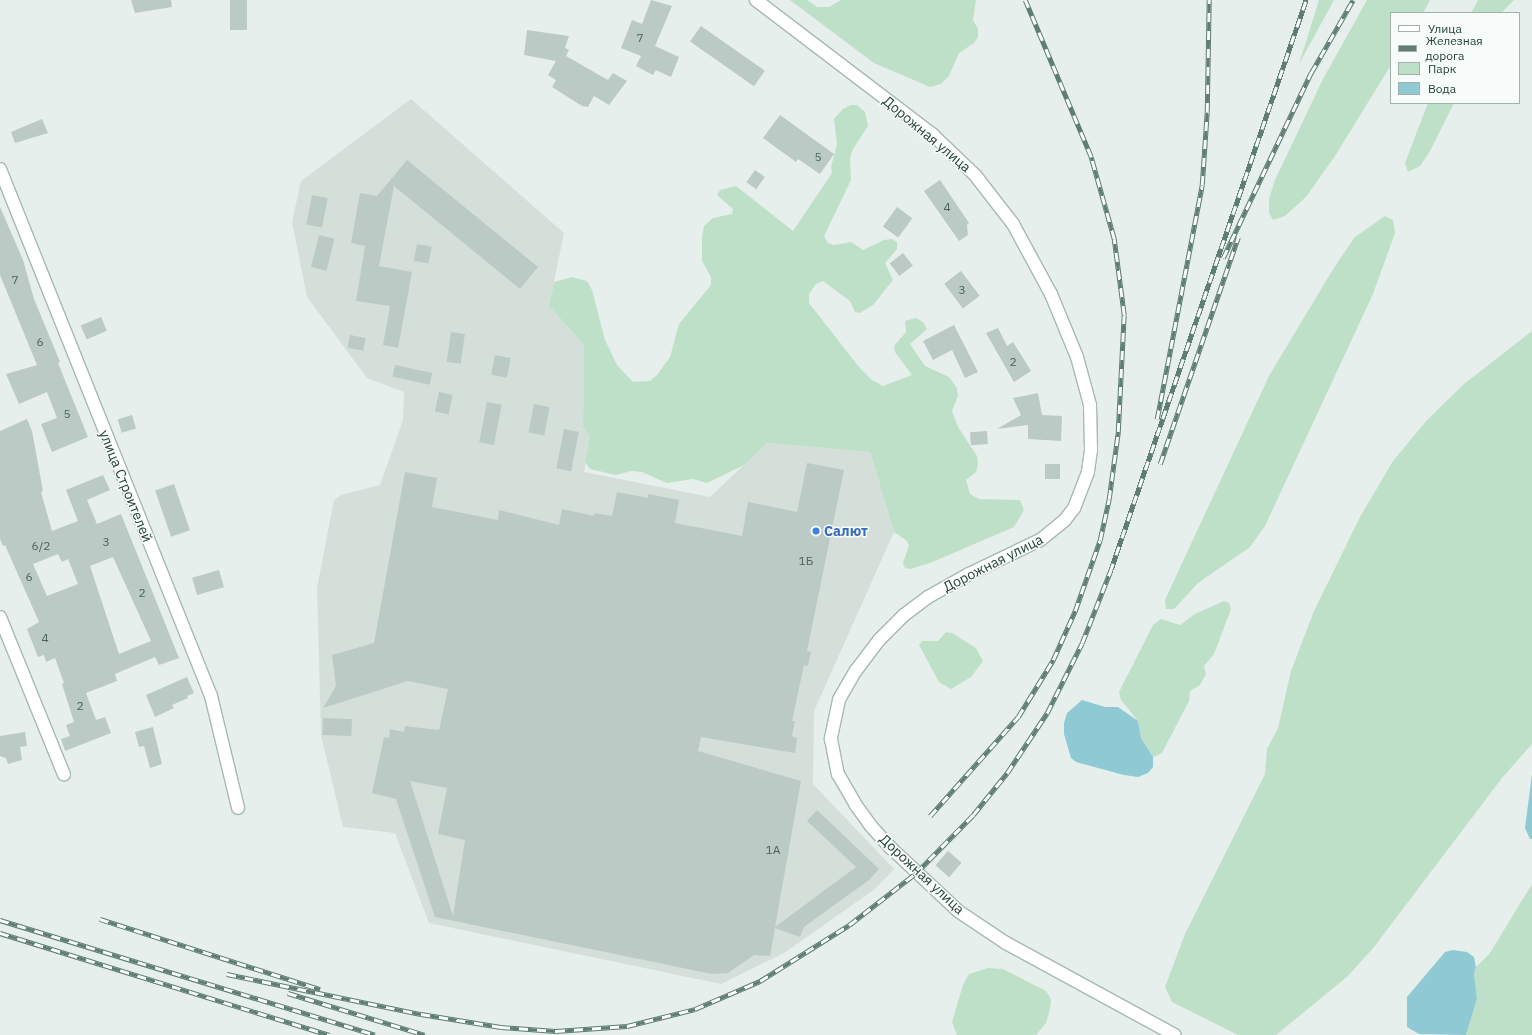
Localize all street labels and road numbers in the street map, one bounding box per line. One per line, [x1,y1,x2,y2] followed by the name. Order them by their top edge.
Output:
[880,92,974,176] street label: Дорожная улица
[96,427,156,545] street label: улица Строителей
[940,531,1046,595] street label: Дорожная улица
[876,830,968,918] street label: Дорожная улица

